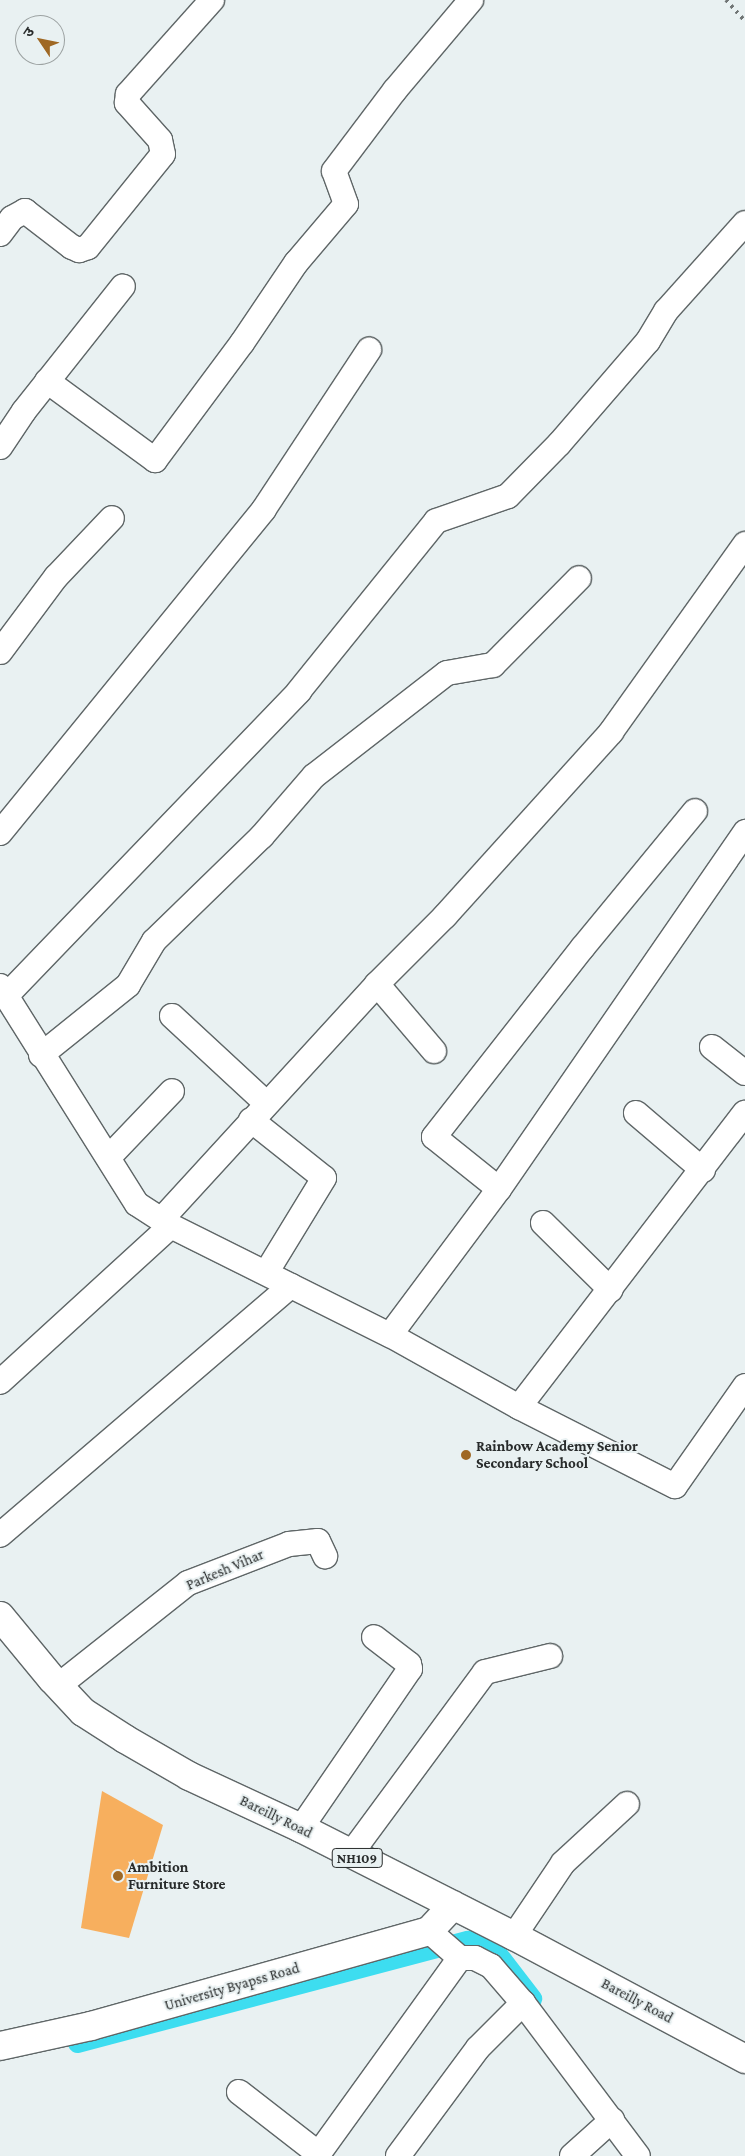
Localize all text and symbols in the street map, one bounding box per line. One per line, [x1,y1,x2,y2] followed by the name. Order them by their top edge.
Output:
[15,15,65,65] north arrow
[19,24,37,40] text: उ
[476,1437,638,1472] place label: Rainbow Academy Senior Secondary School
[460,1449,472,1461] marker: Rainbow Academy Senior Secondary School
[184,1546,266,1594] street label: Parkesh Vihar
[237,1792,315,1842] street label: Bareilly Road
[331,1846,383,1870] road number: NH109
[128,1858,226,1893] place label: Ambition Furniture Store
[112,1870,124,1882] marker: Ambition Furniture Store
[162,1959,302,2015] street label: University Byapss Road
[598,1975,676,2027] street label: Bareilly Road

